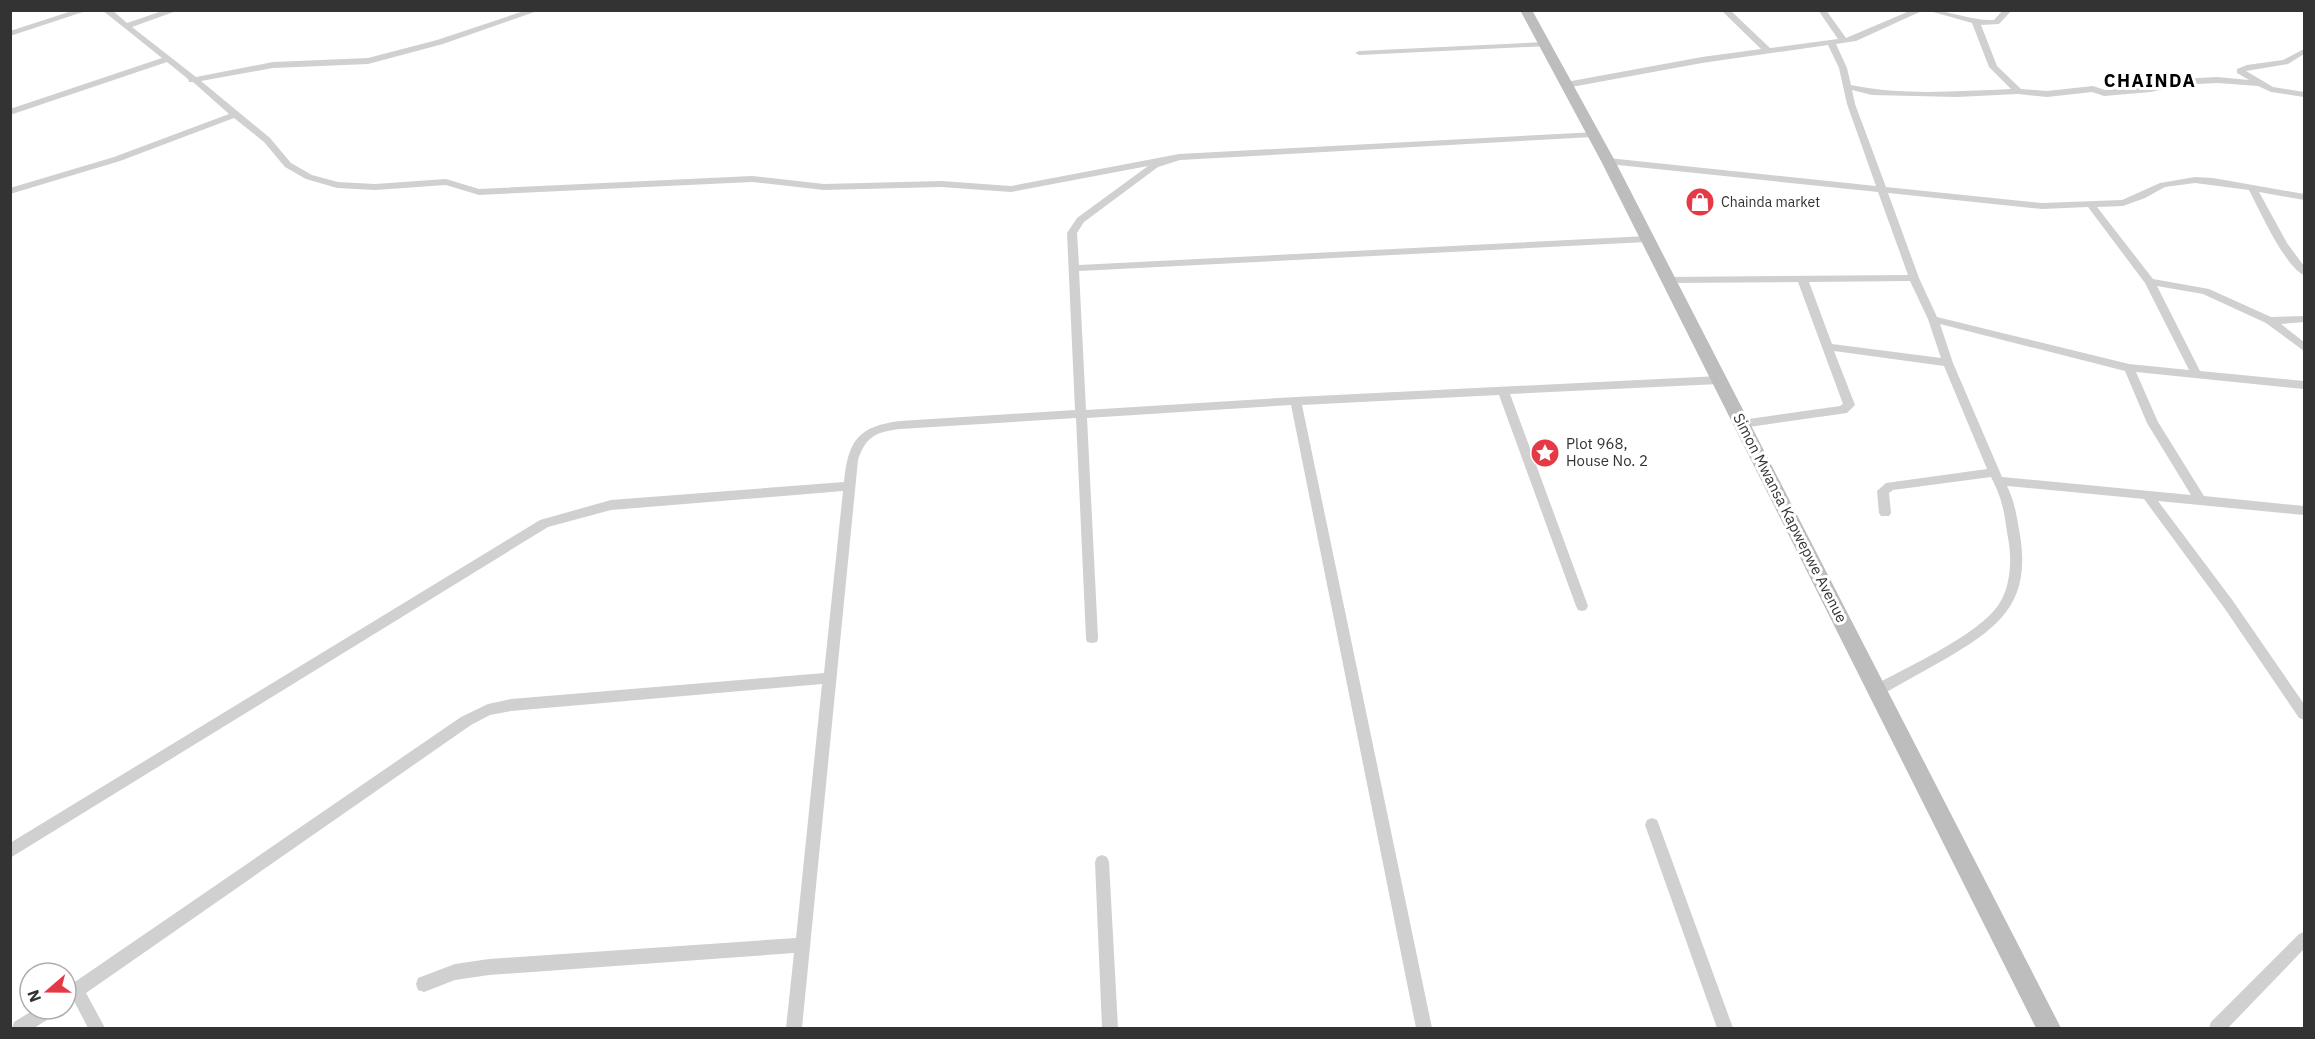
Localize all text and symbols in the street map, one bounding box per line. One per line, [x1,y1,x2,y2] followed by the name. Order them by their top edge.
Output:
[2104,69,2196,92] district label: CHAINDA
[1684,186,1716,218] shop icon: Chainda market
[1721,193,1820,211] place label: Chainda market
[1729,410,1852,626] street label: Simon Mwansa Kapwepwe Avenue
[1566,434,1648,470] place label: Plot 968, House No. 2
[1529,437,1561,469] place icon: Plot 968, House No. 2
[18,961,78,1021] north arrow
[23,987,45,1005] text: N

